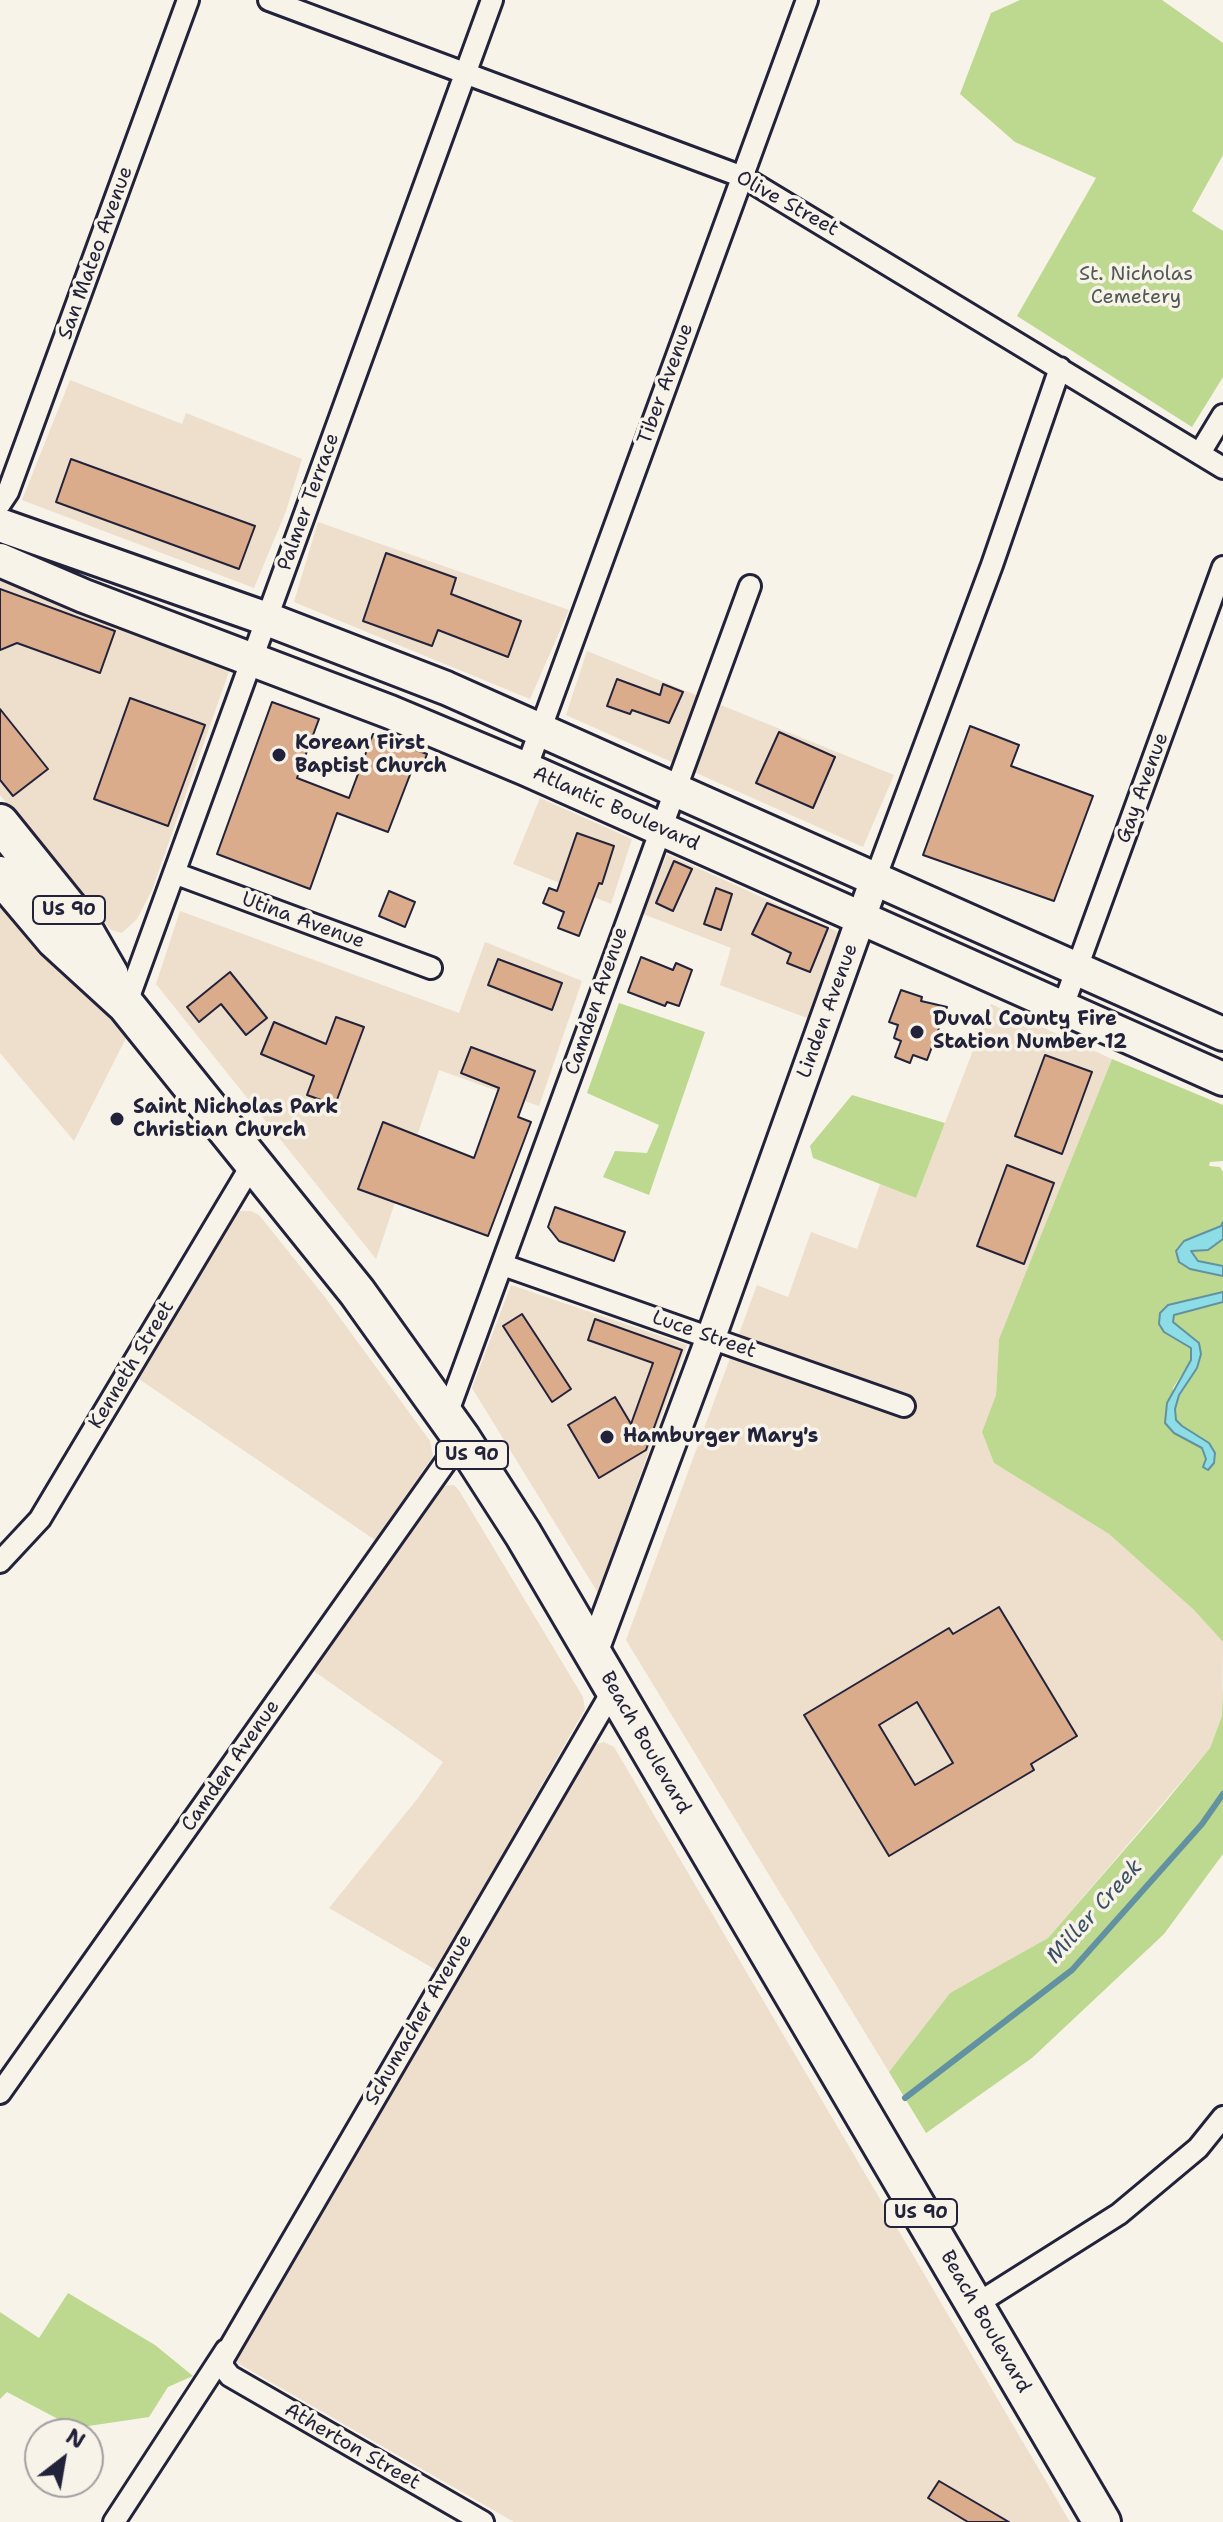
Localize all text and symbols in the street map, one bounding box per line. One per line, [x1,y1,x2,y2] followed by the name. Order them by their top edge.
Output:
[54,163,138,343] street label: San Mateo Avenue
[732,166,842,242] street label: Olive Street
[1079,263,1193,310] park label: St. Nicholas Cemetery
[633,320,699,448] street label: Tiber Avenue
[273,430,345,574] street label: Palmer Terrace
[1112,729,1174,847] street label: Gay Avenue
[295,732,447,779] place label: Korean First Baptist Church
[270,746,288,764] marker: Korean First Baptist Church
[529,761,703,857] street label: Atlantic Boulevard
[238,888,368,954] street label: Utina Avenue
[33,896,105,924] road number: US 90
[560,924,634,1078] street label: Camden Avenue
[793,941,863,1081] street label: Linden Avenue
[933,1008,1127,1055] place label: Duval County Fire Station Number 12
[908,1023,926,1041] marker: Duval County Fire Station Number 12
[133,1096,338,1143] place label: Saint Nicholas Park Christian Church
[108,1110,126,1128] marker: Saint Nicholas Park Christian Church
[84,1297,180,1433] street label: Kenneth Street
[649,1306,759,1364] street label: Luce Street
[623,1425,818,1449] place label: Hamburger Mary's
[598,1428,616,1446] marker: Hamburger Mary's
[436,1441,508,1469] road number: US 90
[595,1668,695,1818] street label: Beach Boulevard
[177,1696,285,1836] street label: Camden Avenue
[1041,1854,1149,1970] water label: Miller Creek
[360,1930,478,2110] street label: Schumacher Avenue
[885,2199,957,2227] road number: US 90
[935,2247,1035,2397] street label: Beach Boulevard
[280,2398,424,2496] street label: Atherton Street
[24,2418,104,2498] north arrow
[61,2422,91,2456] text: N

